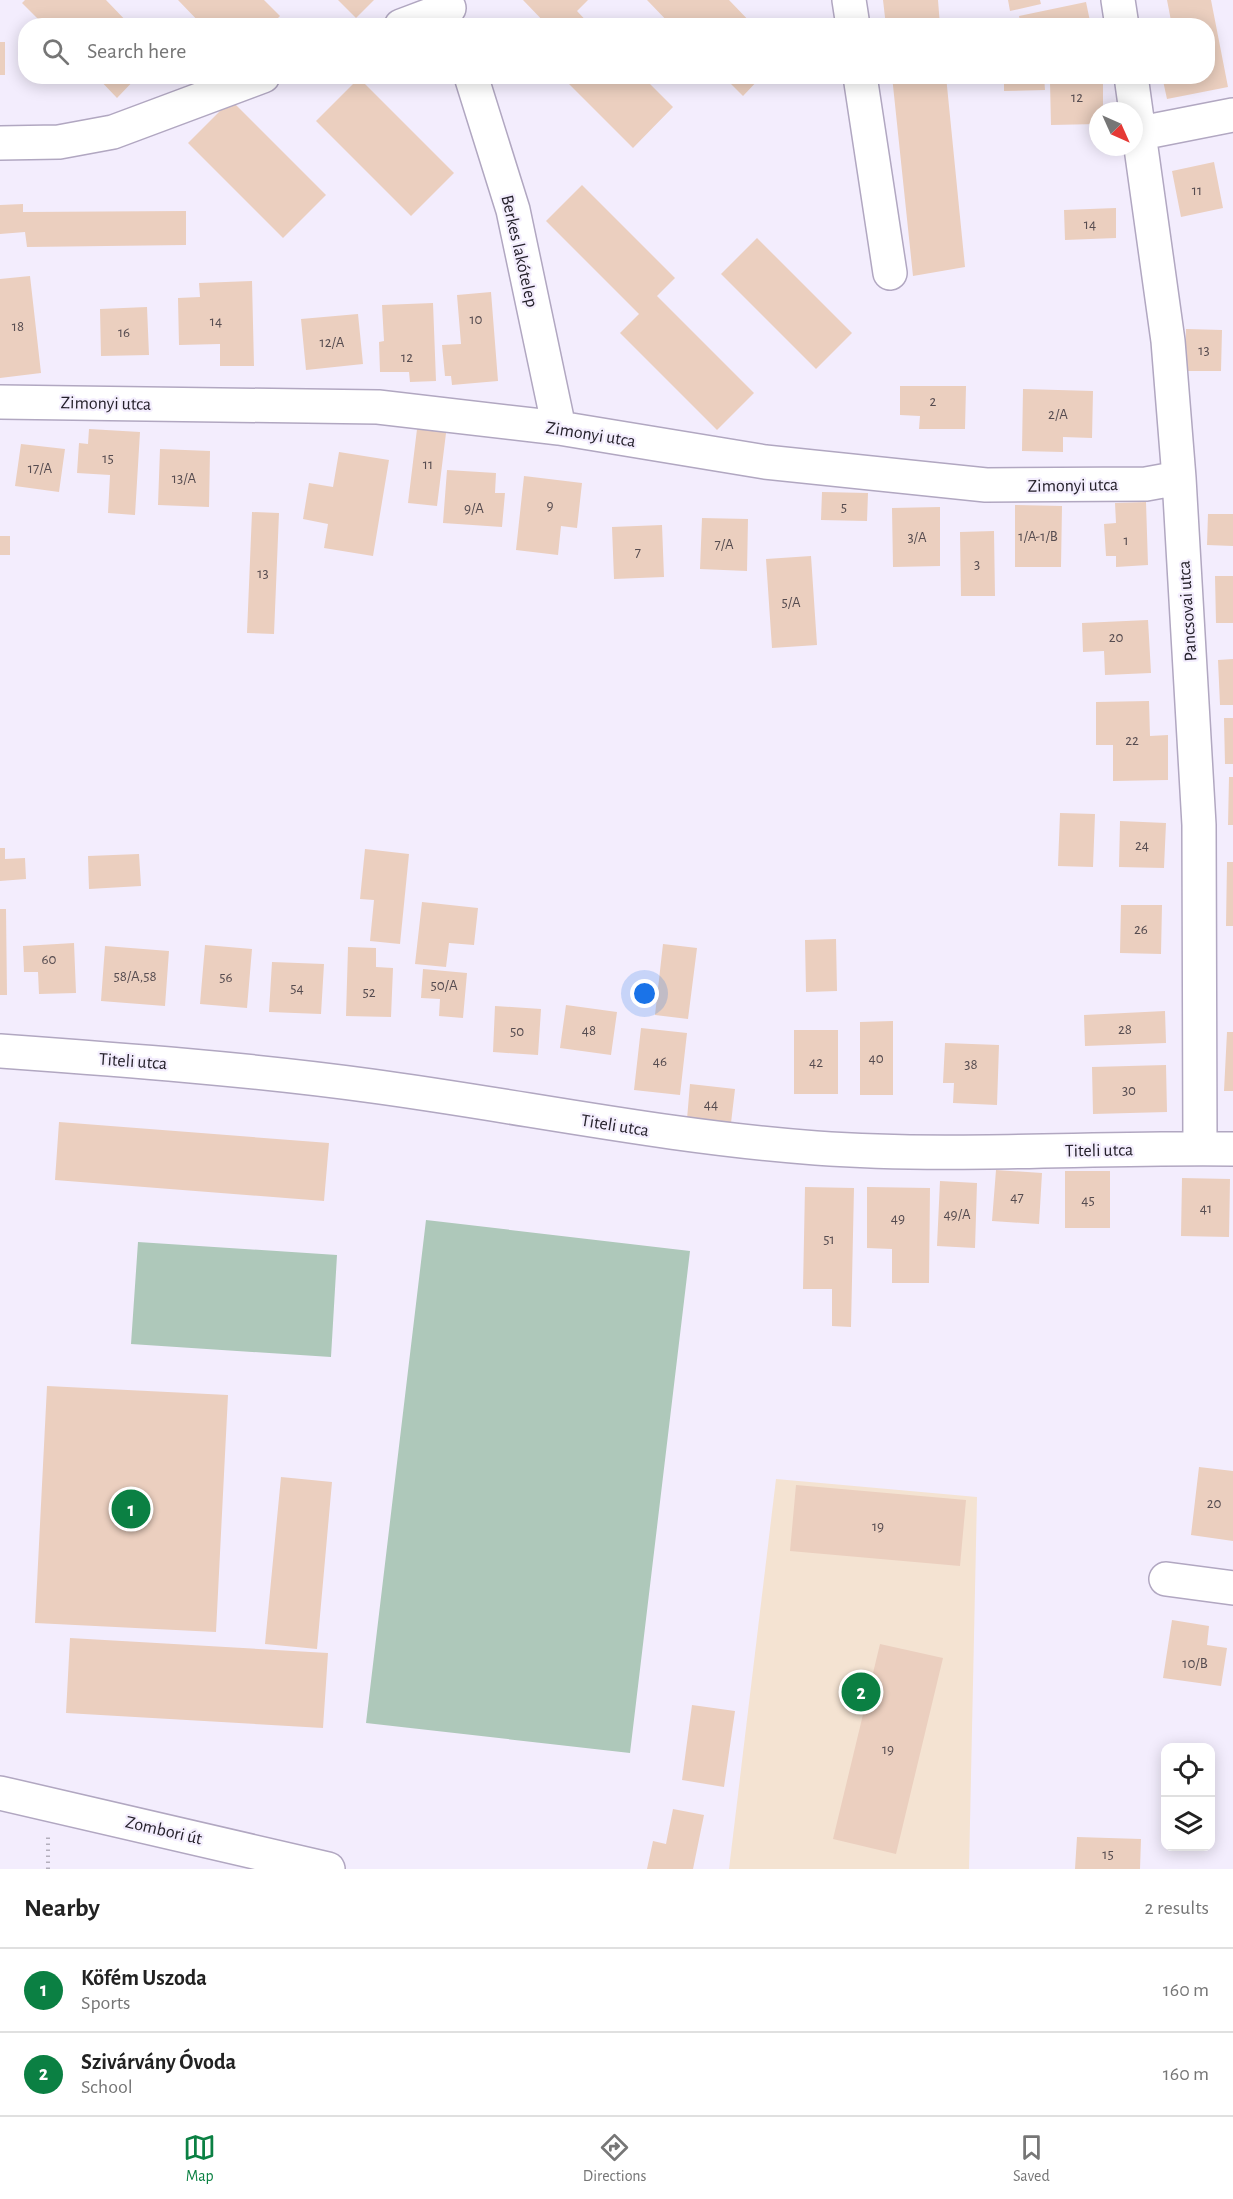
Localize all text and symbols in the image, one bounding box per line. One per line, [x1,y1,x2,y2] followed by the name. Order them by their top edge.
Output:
[18,18,1215,84] search box
[39,35,72,68] icon: search
[87,40,186,62] text: Search here
[1071,90,1083,105] house number: 12
[1089,102,1143,156] north arrow
[1192,183,1202,198] house number: 11
[497,193,541,309] street label: Berkes lakótelep
[1084,217,1096,232] house number: 14
[469,312,483,327] house number: 10
[210,314,222,329] house number: 14
[12,319,24,334] house number: 18
[118,325,130,340] house number: 16
[320,335,345,350] house number: 12/A
[1198,343,1210,358] house number: 13
[401,350,413,365] house number: 12
[61,394,151,414] street label: Zimonyi utca
[930,394,937,409] house number: 2
[1048,407,1068,422] house number: 2/A
[545,419,637,451] street label: Zimonyi utca
[102,451,114,466] house number: 15
[423,457,433,472] house number: 11
[28,461,53,476] house number: 17/A
[172,471,196,486] house number: 13/A
[1028,476,1118,496] street label: Zimonyi utca
[546,498,554,513] house number: 9
[841,500,847,515] house number: 5
[464,501,484,516] house number: 9/A
[1018,529,1058,544] house number: 1/A-1/B
[907,530,927,545] house number: 3/A
[1123,533,1129,548] house number: 1
[714,537,734,552] house number: 7/A
[635,545,641,560] house number: 7
[974,557,980,572] house number: 3
[1175,560,1201,662] street label: Pancsovai utca
[257,566,269,581] house number: 13
[781,595,801,610] house number: 5/A
[1109,630,1123,645] house number: 20
[1125,733,1139,748] house number: 22
[1135,838,1149,853] house number: 24
[1134,922,1148,937] house number: 26
[42,952,57,967] house number: 60
[113,969,157,984] house number: 58/A,58
[219,970,233,985] house number: 56
[430,978,458,993] house number: 50/A
[630,979,659,1008] your location
[290,981,304,996] house number: 54
[362,985,376,1000] house number: 52
[1118,1022,1132,1037] house number: 28
[582,1023,596,1038] house number: 48
[510,1024,524,1039] house number: 50
[98,1051,168,1073] street label: Titeli utca
[868,1051,884,1066] house number: 40
[653,1054,667,1069] house number: 46
[809,1055,823,1070] house number: 42
[964,1057,978,1072] house number: 38
[1122,1083,1136,1098] house number: 30
[704,1097,718,1112] house number: 44
[580,1112,650,1140] street label: Titeli utca
[1065,1141,1133,1161] street label: Titeli utca
[1010,1190,1024,1205] house number: 47
[1081,1193,1095,1208] house number: 45
[1200,1201,1212,1216] house number: 41
[943,1207,971,1222] house number: 49/A
[891,1211,905,1226] house number: 49
[823,1232,835,1247] house number: 51
[112,1486,150,1532] pin: 1
[1207,1496,1221,1511] house number: 20
[872,1519,884,1534] house number: 19
[1182,1656,1208,1671] house number: 10/B
[842,1670,880,1714] pin: 2
[882,1742,894,1757] house number: 19
[1161,1743,1215,1851] map controls
[1161,1743,1215,1797] button: locate
[1161,1797,1215,1851] button: layers
[124,1813,204,1849] street label: Zombori út
[1102,1847,1114,1862] house number: 15
[24,1895,100,1921] text: Nearby
[1145,1898,1209,1918] text: 2 results
[81,1967,207,1989] text: Köfém Uszoda
[40,1980,47,2000] text: 1
[1163,1980,1209,2000] text: 160 m
[81,1993,130,2013] text: Sports
[81,2051,236,2073] text: Szivárvány Óvoda
[39,2064,48,2084] text: 2
[1163,2064,1209,2084] text: 160 m
[81,2077,133,2097] text: School
[183,2131,216,2186] tab: Map
[583,2131,647,2186] tab: Directions
[1013,2131,1050,2186] tab: Saved

